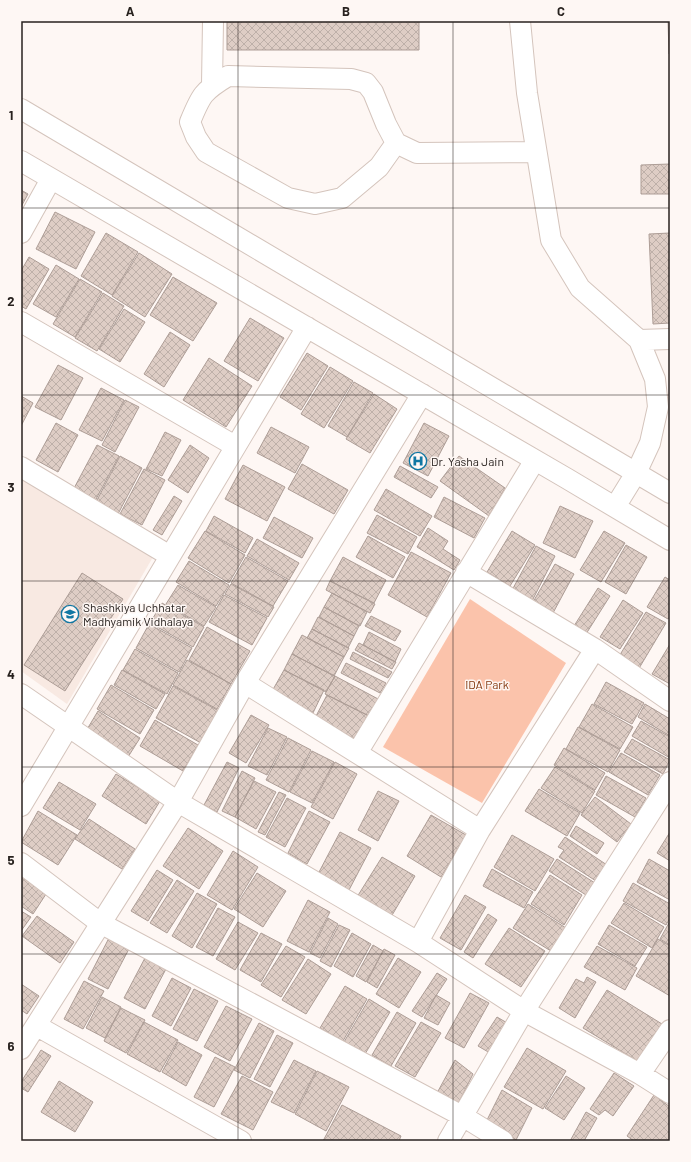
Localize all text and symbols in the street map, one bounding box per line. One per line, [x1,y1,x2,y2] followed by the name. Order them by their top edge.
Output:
[126,3,135,19] text: A
[342,3,350,19] text: B
[557,3,565,19] text: C
[9,107,13,123] text: 1
[7,293,15,309] text: 2
[408,451,428,471] hospital icon: Dr. Yasha Jain
[431,454,504,468] place label: Dr. Yasha Jain
[7,479,15,495] text: 3
[83,600,193,628] place label: Shashkiya Uchhatar Madhyamik Vidhalaya
[60,604,80,624] school or university icon: Shashkiya Uchhatar Madhyamik Vidhalaya
[7,666,15,682] text: 4
[465,677,509,691] park label: IDA Park
[7,852,15,868] text: 5
[8,1038,15,1054] text: 6

